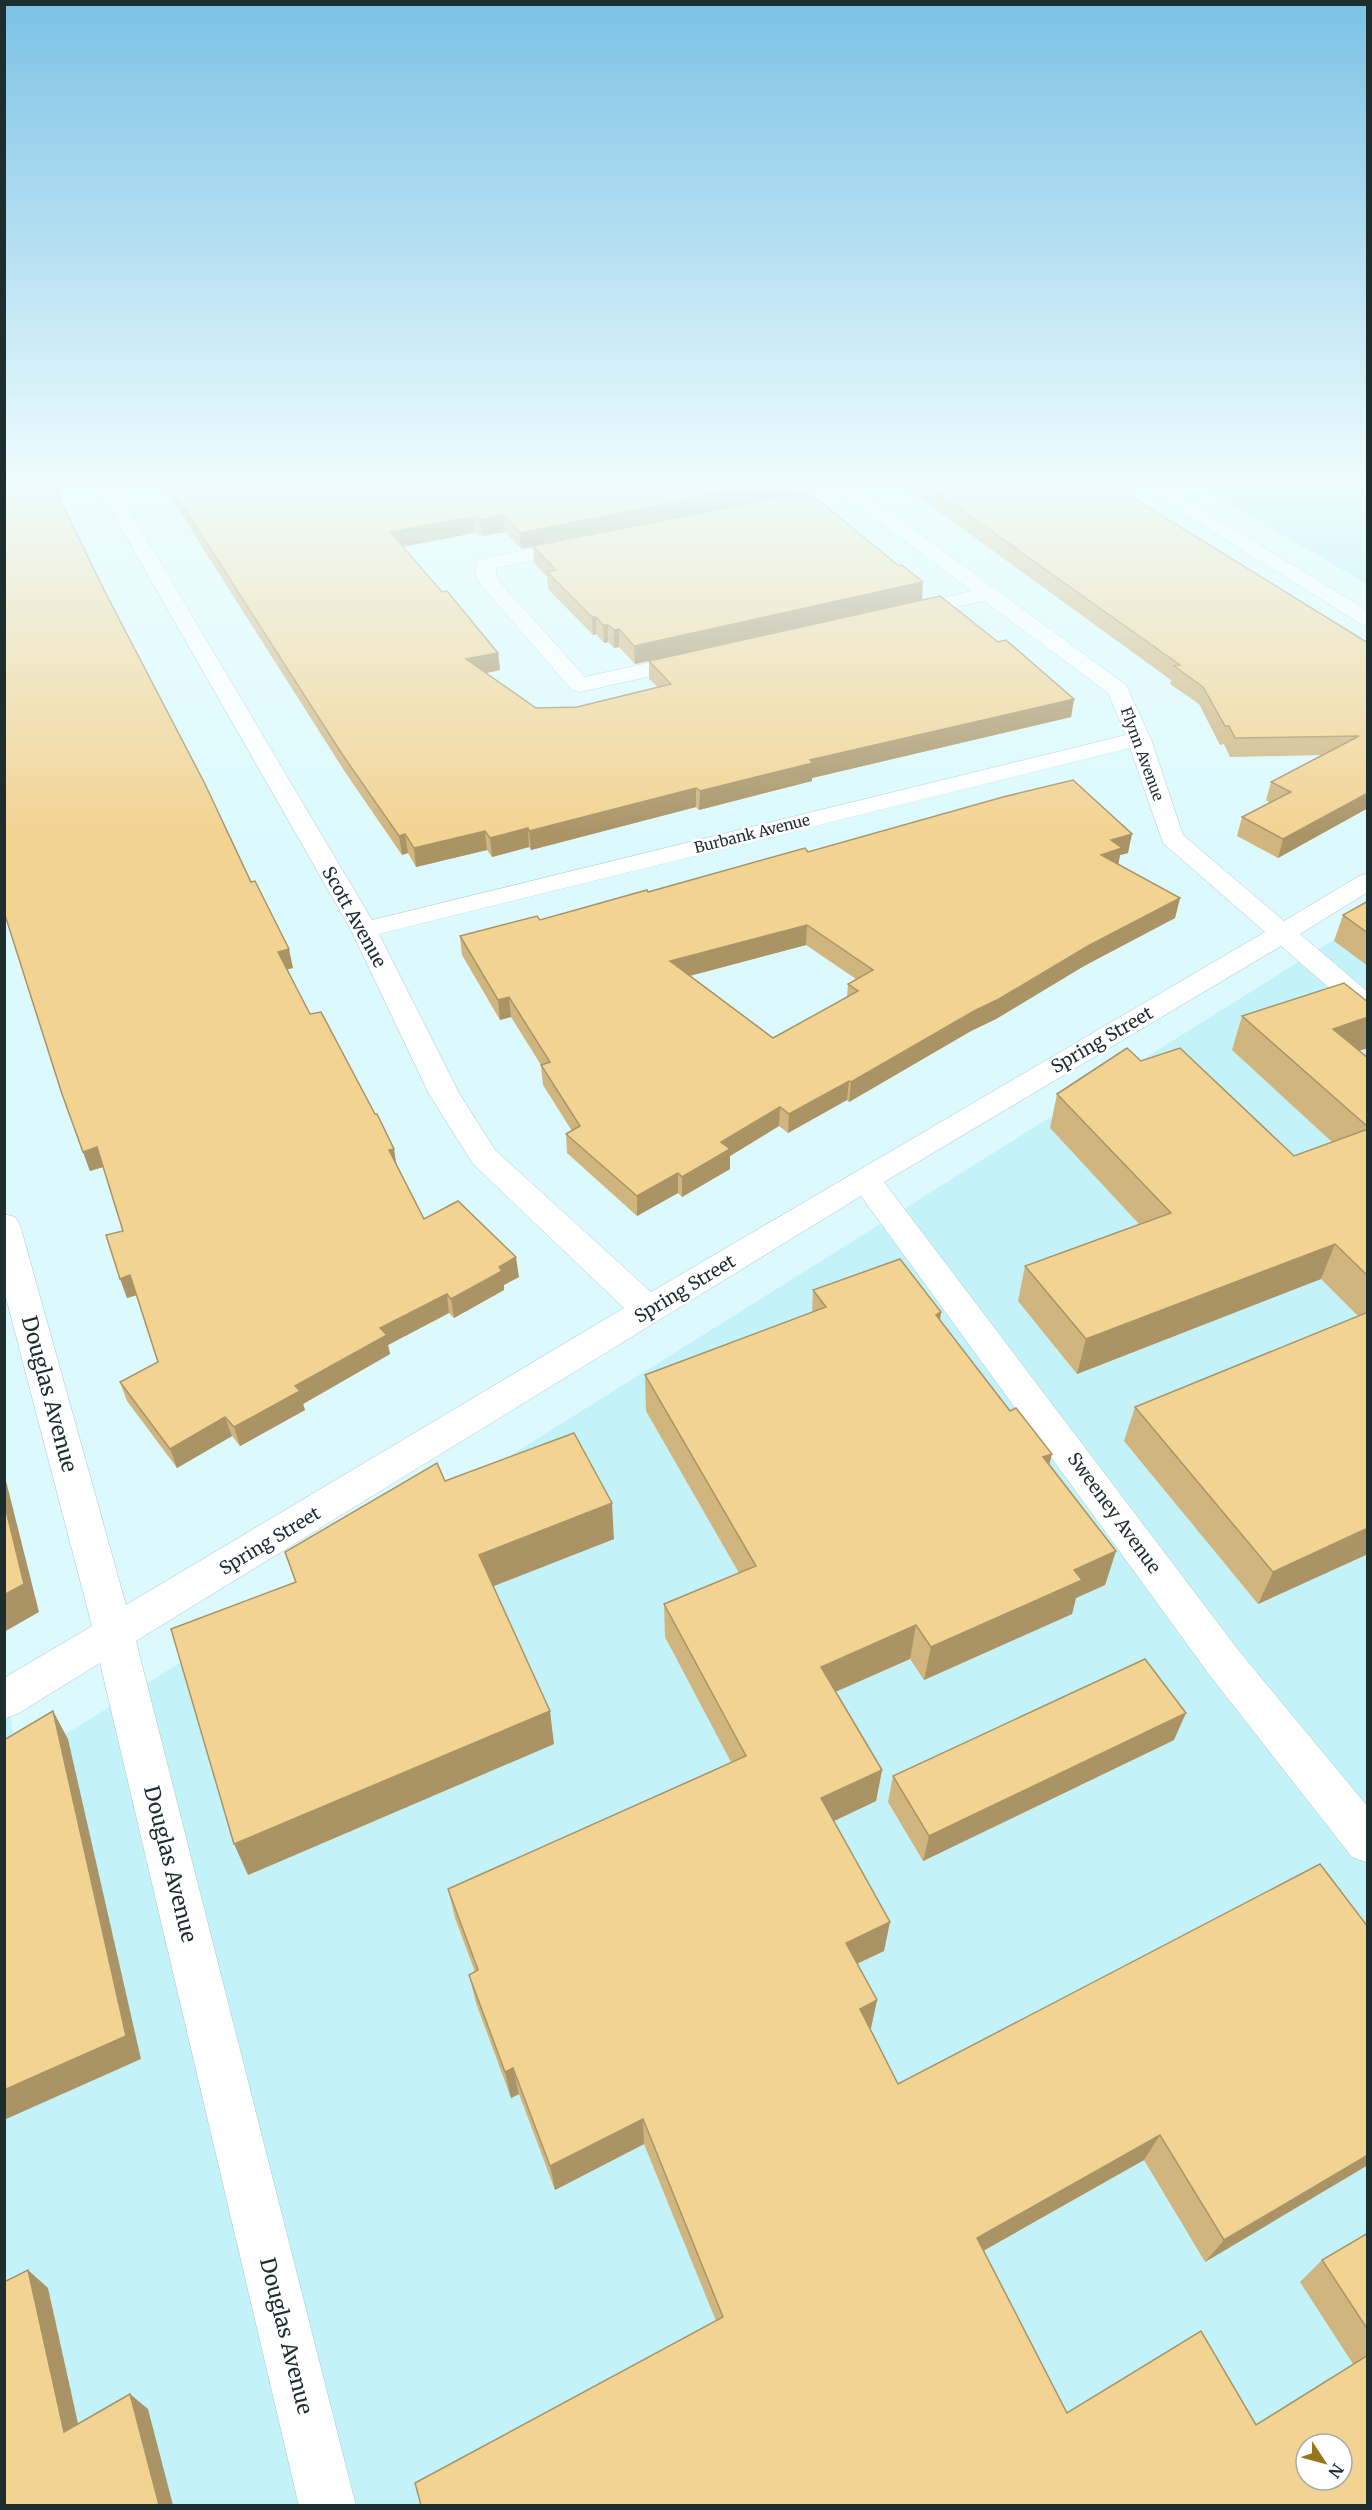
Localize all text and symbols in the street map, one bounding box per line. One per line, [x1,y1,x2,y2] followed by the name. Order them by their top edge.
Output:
[1117,704,1168,803] street label: Flynn Avenue
[692,810,812,857] street label: Burbank Avenue
[317,862,392,971] street label: Scott Avenue
[1047,1001,1157,1078] street label: Spring Street
[630,1249,739,1328] street label: Spring Street
[16,1313,83,1475] street label: Douglas Avenue
[1063,1448,1166,1578] street label: Sweeney Avenue
[215,1501,324,1580] street label: Spring Street
[138,1783,203,1945] street label: Douglas Avenue
[254,2255,319,2417] street label: Douglas Avenue
[1294,2432,1354,2492] north arrow
[1324,2460,1348,2482] text: N

